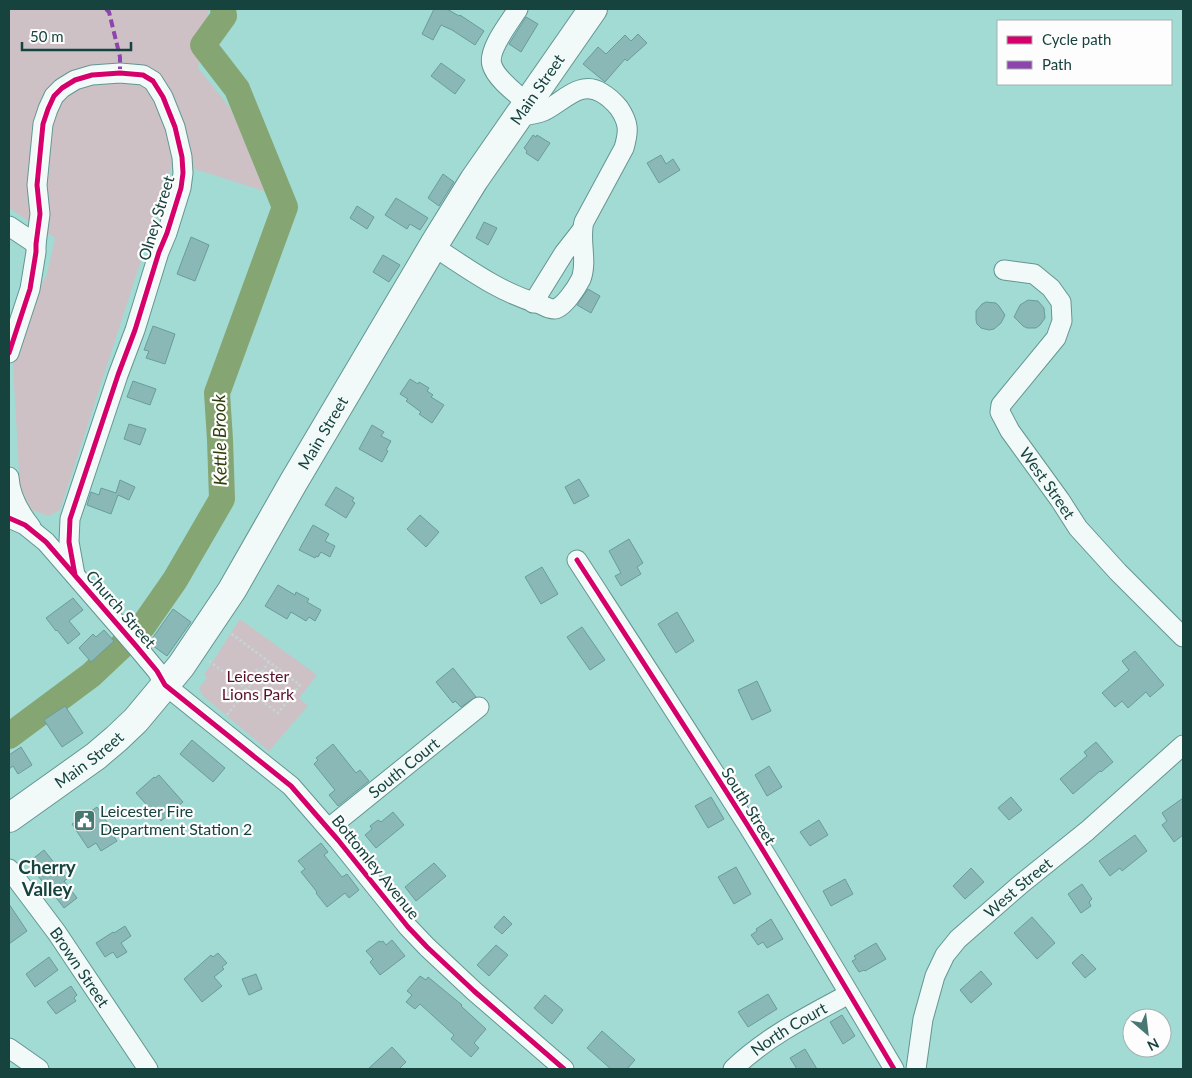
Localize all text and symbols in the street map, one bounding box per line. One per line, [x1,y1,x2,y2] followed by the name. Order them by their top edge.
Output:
[22,20,131,52] scale bar
[997,20,1172,85] legend
[30,27,64,45] text: 50 m
[1042,30,1111,48] text: Cycle path
[506,50,568,128] street label: Main Street
[1042,55,1072,73] text: Path
[134,173,178,263] street label: Olney Street
[293,392,351,473] street label: Main Street
[207,394,231,486] water label: Kettle Brook
[1016,443,1080,522] street label: West Street
[82,566,160,652] street label: Church Street
[222,666,295,703] park label: Leicester Lions Park
[51,727,127,792] street label: Main Street
[364,733,443,802] street label: South Court
[718,764,781,848] street label: South Street
[100,801,252,838] place label: Leicester Fire Department Station 2
[72,808,96,832] public building icon: Leicester Fire Department Station 2
[329,811,424,923] street label: Bottomley Avenue
[980,853,1056,921] street label: West Street
[18,855,77,900] district label: Cherry Valley
[47,923,114,1011] street label: Brown Street
[747,998,830,1059] street label: North Court
[1122,1008,1172,1058] north arrow
[1145,1035,1162,1055] text: N

